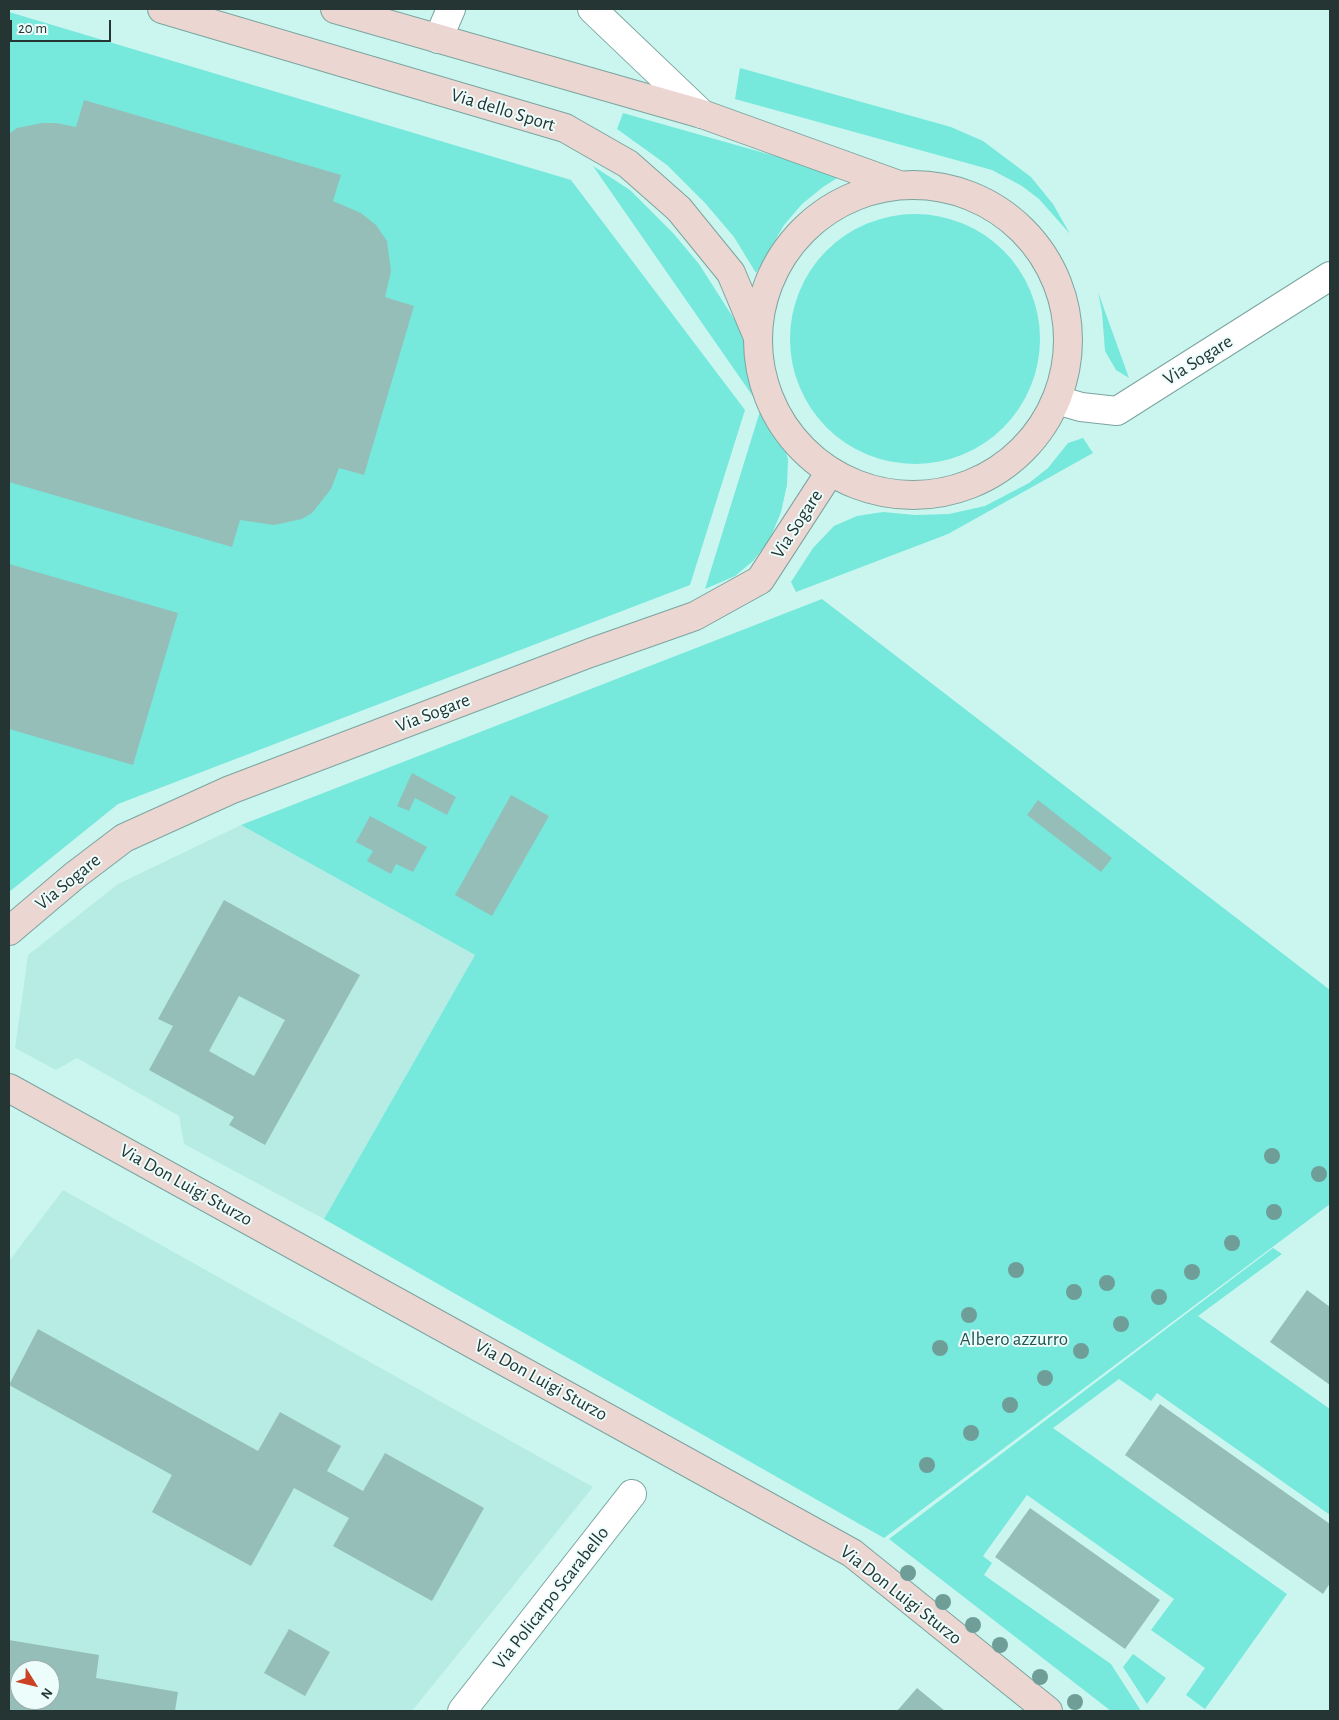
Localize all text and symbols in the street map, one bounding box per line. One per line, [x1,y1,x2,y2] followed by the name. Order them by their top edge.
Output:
[12,10,114,42] scale bar
[18,21,47,36] text: 20 m
[448,83,558,137] street label: Via dello Sport
[1159,330,1237,390] street label: Via Sogare
[766,485,828,563] street label: Via Sogare
[393,688,473,738] street label: Via Sogare
[31,849,105,915] street label: Via Sogare
[116,1139,256,1231] street label: Via Don Luigi Sturzo
[960,1328,1068,1350] park label: Albero azzurro
[471,1334,611,1426] street label: Via Don Luigi Sturzo
[488,1522,614,1674] street label: Via Policarpo Scarabello
[836,1540,966,1650] street label: Via Don Luigi Sturzo
[10,1660,60,1710] north arrow
[38,1685,55,1701] text: N

